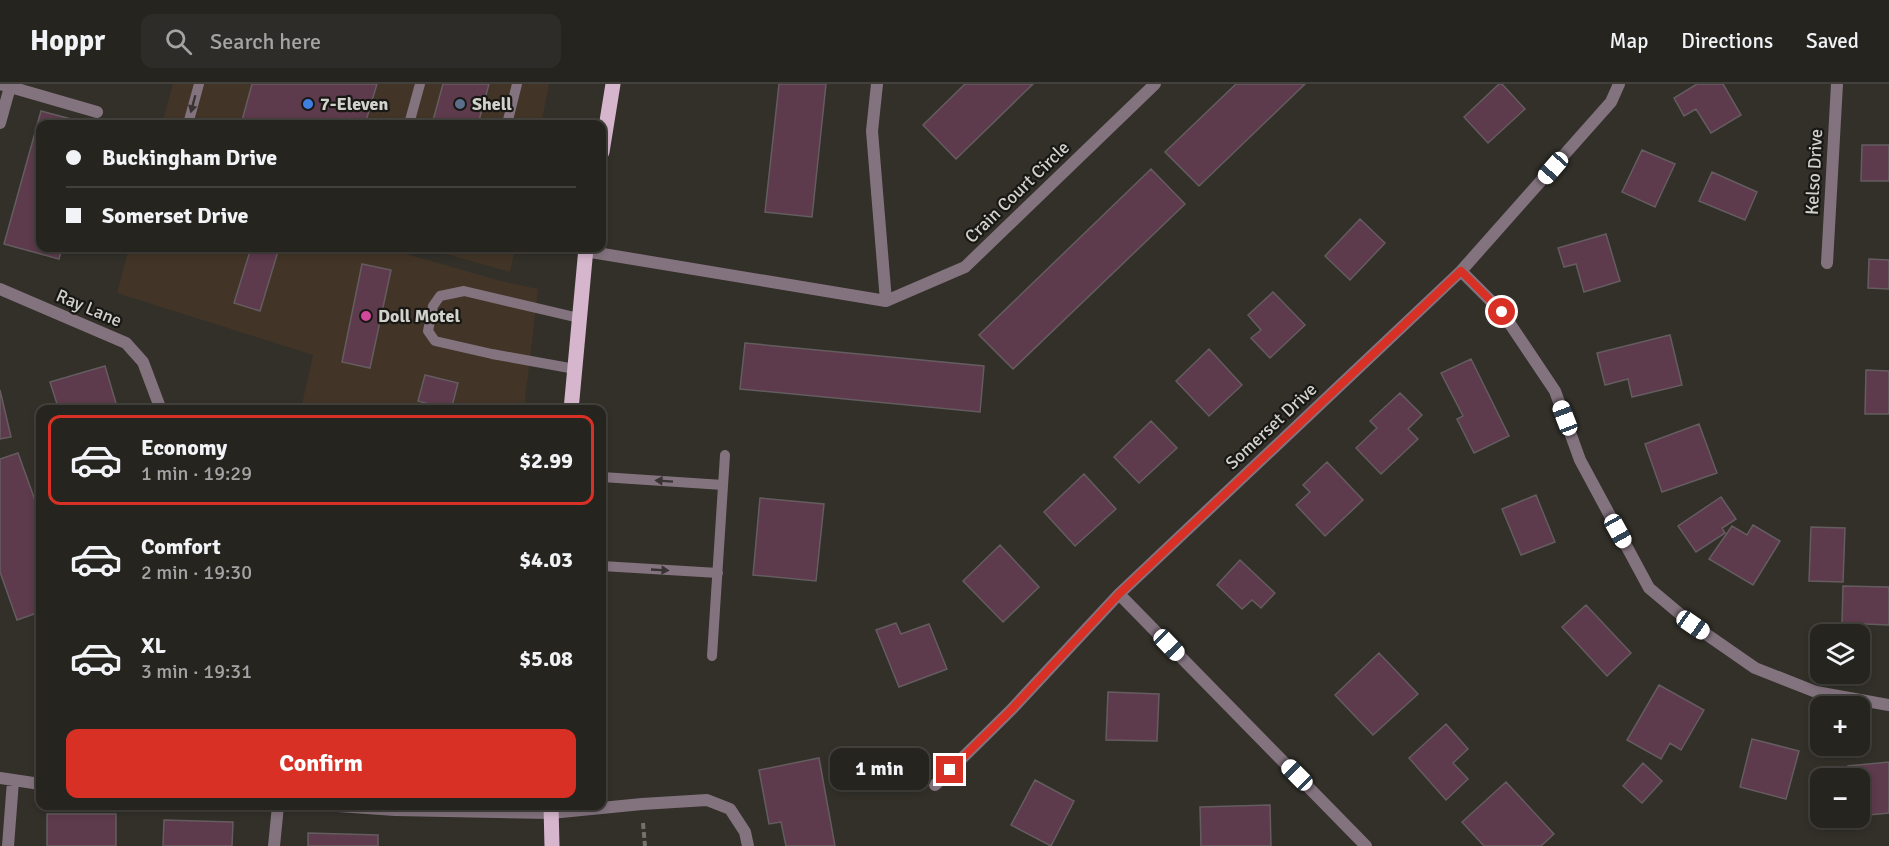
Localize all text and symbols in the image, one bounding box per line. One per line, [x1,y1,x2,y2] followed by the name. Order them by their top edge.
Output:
[141,14,561,68] search box
[30,24,105,58] text: Hoppr
[162,25,195,58] icon: search
[210,28,321,55] text: Search here
[1610,28,1648,54] text: Map
[1681,28,1773,54] text: Directions
[1806,28,1859,54] text: Saved
[320,93,388,115] place label: 7-Eleven
[472,93,512,115] place label: Shell
[188,95,198,113] one-way arrow
[301,97,315,111] marker: 7-Eleven
[453,97,467,111] marker: Shell
[1801,128,1827,216] street label: Kelso Drive
[960,136,1074,248] street label: Crain Court Circle
[102,144,277,171] text: Buckingham Drive
[1534,149,1572,187] car
[102,202,248,229] text: Somerset Drive
[53,284,125,332] street label: Ray Lane
[1488,298,1515,325] route start
[378,305,460,327] place label: Doll Motel
[359,309,373,323] marker: Doll Motel
[1221,378,1321,474] street label: Somerset Drive
[1550,398,1580,438] car
[69,433,123,487] icon: car
[141,434,227,461] text: Economy
[519,447,573,474] text: $2.99
[141,461,252,486] text: 1 min · 19:29
[655,477,674,486] one-way arrow
[1601,511,1635,551] car
[69,532,123,586] icon: car
[141,533,221,560] text: Comfort
[519,546,573,573] text: $4.03
[141,560,252,585] text: 2 min · 19:30
[650,565,669,574] one-way arrow
[1673,607,1713,643] car
[1810,624,1870,828] map controls
[1810,624,1870,684] button: layers
[1150,626,1188,664] car
[69,631,123,685] icon: car
[141,632,166,659] text: XL
[519,645,573,672] text: $5.08
[141,659,252,684] text: 3 min · 19:31
[1810,696,1870,756] button: +
[66,729,576,798] button: Confirm
[830,749,929,791] callout: 1 min
[855,756,904,781] text: 1 min
[936,756,963,783] route end
[1278,756,1316,794] car
[1810,768,1870,828] button: −

